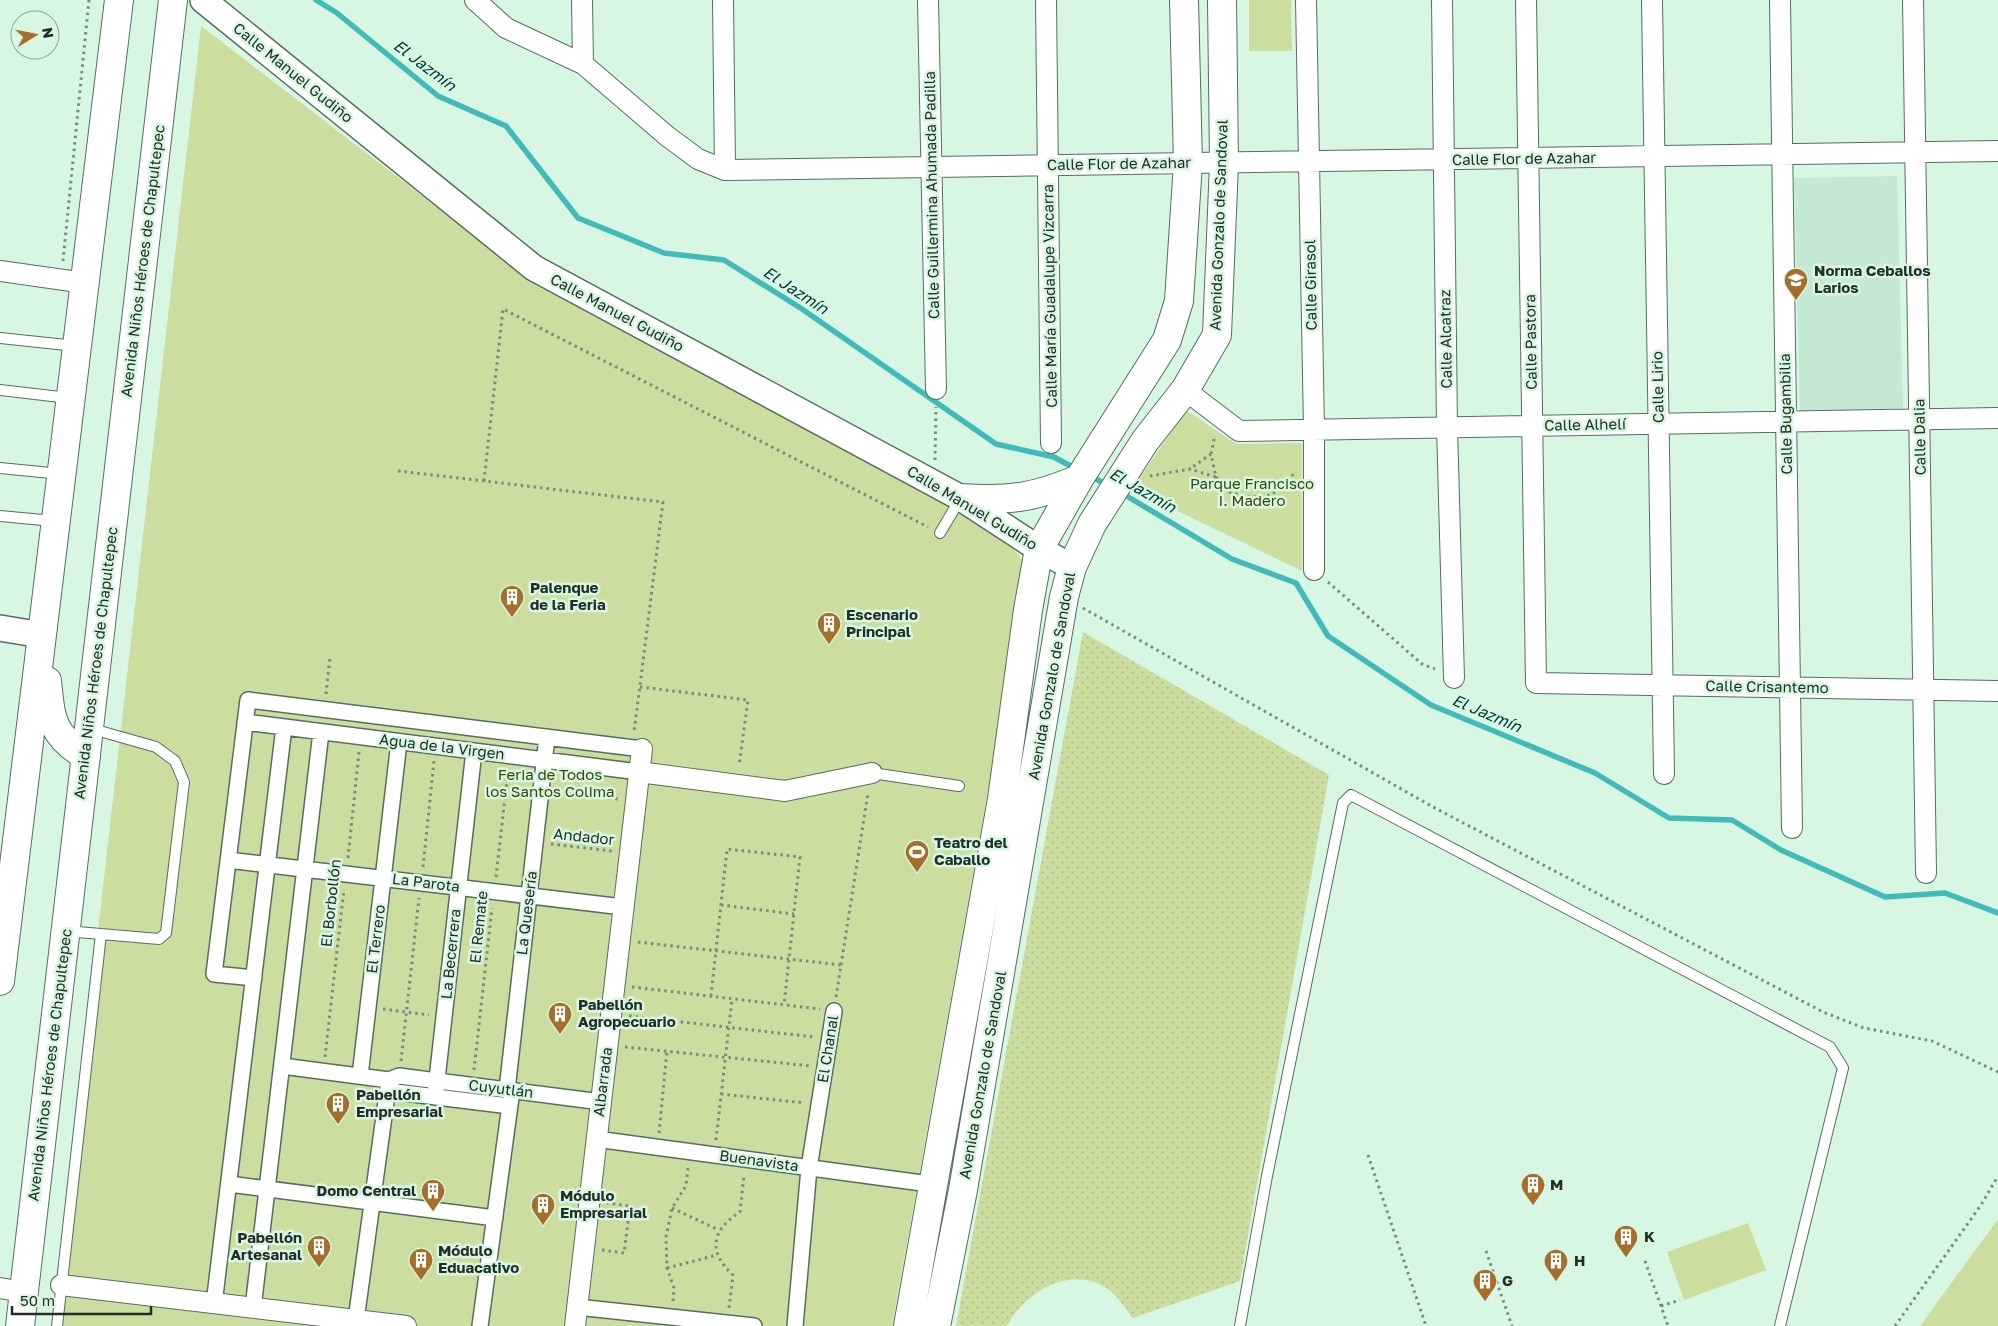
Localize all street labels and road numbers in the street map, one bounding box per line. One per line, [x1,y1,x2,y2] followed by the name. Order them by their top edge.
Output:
[230,18,357,126] street label: Calle Manuel Gudiño
[920,71,942,319] street label: Calle Guillermina Ahumada Padilla
[1205,119,1231,331] street label: Avenida Gonzalo de Sandoval
[116,124,168,398] street label: Avenida Niños Héroes de Chapultepec
[1452,148,1596,168] street label: Calle Flor de Azahar
[1047,153,1191,173] street label: Calle Flor de Azahar
[1038,184,1060,408] street label: Calle María Guadalupe Vizcarra
[1300,239,1320,331] street label: Calle Girasol
[548,269,687,355] street label: Calle Manuel Gudiño
[1435,289,1455,389] street label: Calle Alcatraz
[1520,294,1540,390] street label: Calle Pastora
[1647,351,1667,423] street label: Calle Lirio
[1775,353,1795,475] street label: Calle Bugambilia
[1909,398,1929,476] street label: Calle Dalia
[1544,414,1627,434] street label: Calle Alhelí
[904,461,1041,553] street label: Calle Manuel Gudiño
[69,526,121,800] street label: Avenida Niños Héroes de Chapultepec
[1024,570,1078,781] street label: Avenida Gonzalo de Sandoval
[1705,676,1829,696] street label: Calle Crisantemo
[378,729,506,763] street label: Agua de la Virgen
[553,824,616,848] street label: Andador
[316,858,344,948] street label: El Borbollón
[391,869,461,895] street label: La Parota
[512,870,540,956] street label: La Quesería
[465,889,491,964] street label: El Remate
[362,903,388,974] street label: El Terrero
[436,908,464,1000] street label: La Becerrera
[23,928,75,1202] street label: Avenida Niños Héroes de Chapultepec
[955,969,1009,1180] street label: Avenida Gonzalo de Sandoval
[813,1014,841,1084] street label: El Chanal
[589,1046,615,1118] street label: Albarrada
[468,1075,535,1101] street label: Cuyutlán
[718,1146,800,1174] street label: Buenavista

